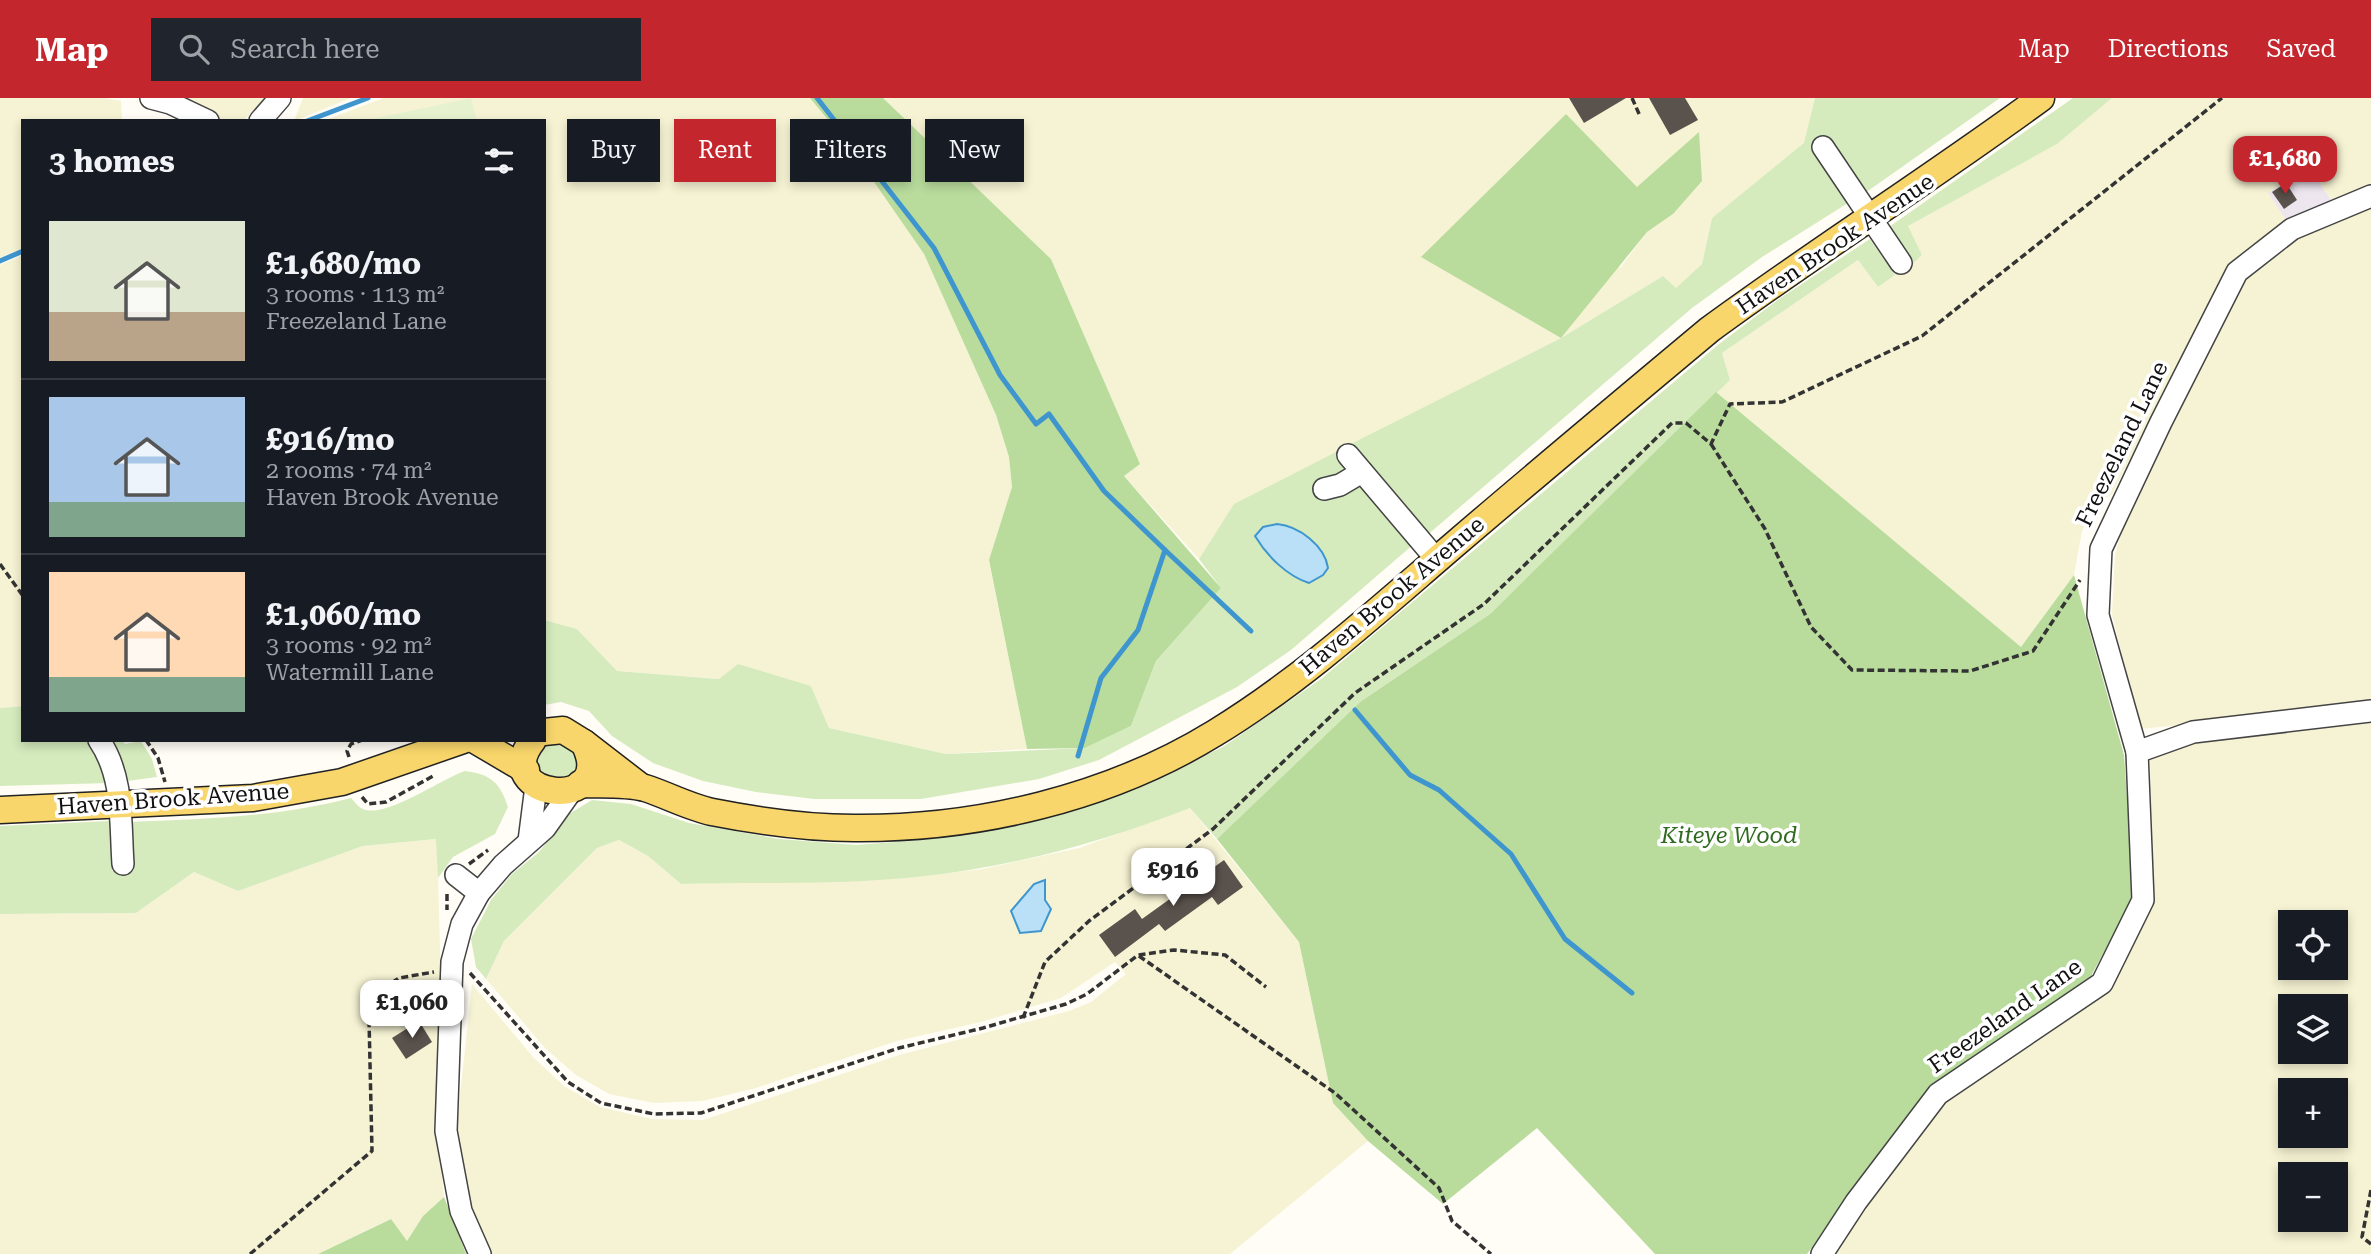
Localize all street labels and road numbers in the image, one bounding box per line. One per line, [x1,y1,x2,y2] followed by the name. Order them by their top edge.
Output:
[1731,168,1939,320] street label: Haven Brook Avenue
[2070,357,2174,531] street label: Freezeland Lane
[1294,511,1490,681] street label: Haven Brook Avenue
[56,777,290,821] street label: Haven Brook Avenue
[1923,953,2087,1079] street label: Freezeland Lane

